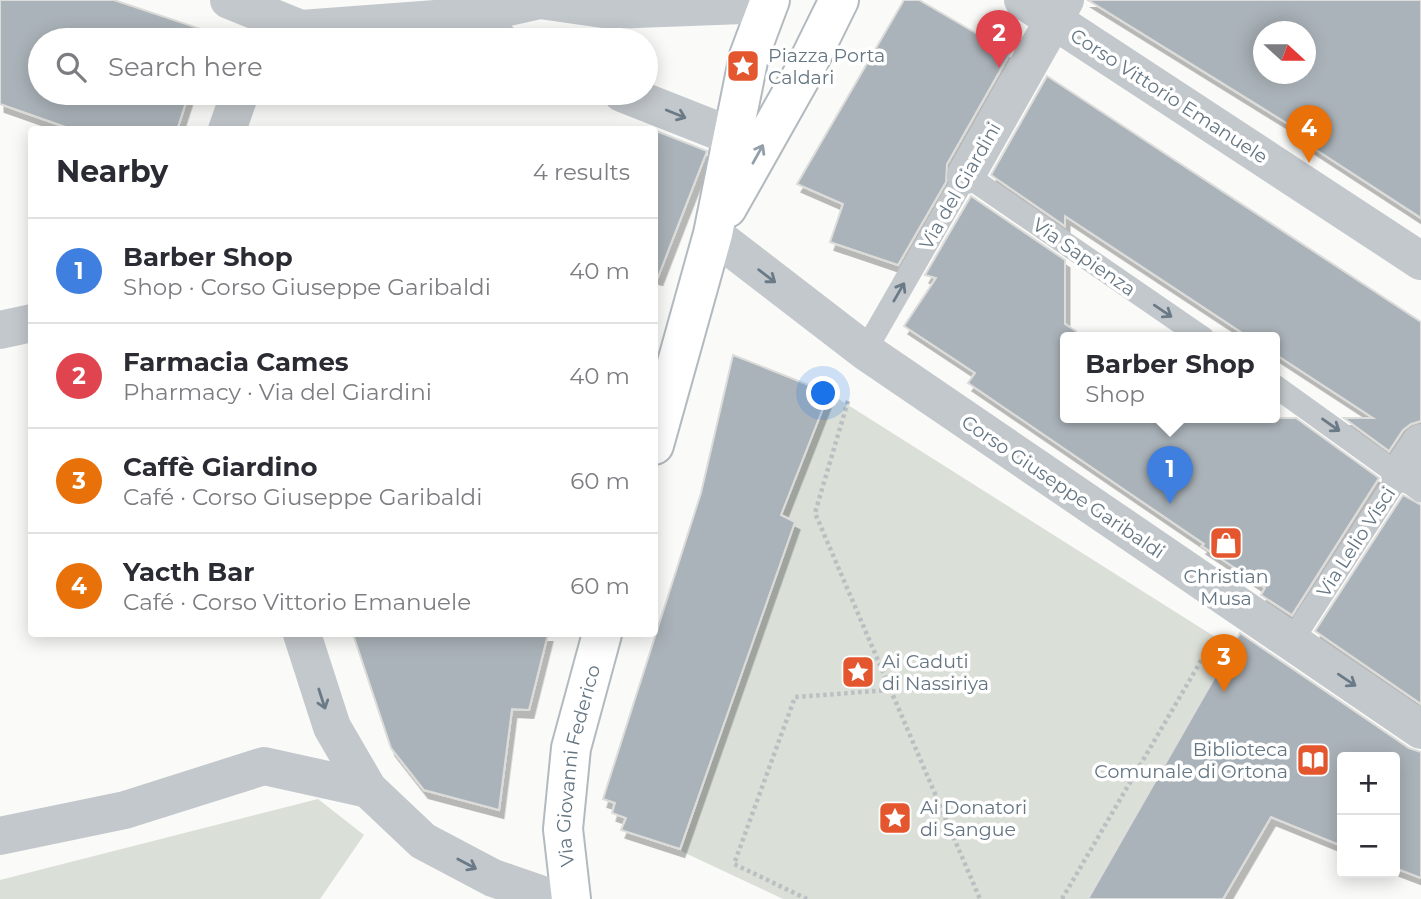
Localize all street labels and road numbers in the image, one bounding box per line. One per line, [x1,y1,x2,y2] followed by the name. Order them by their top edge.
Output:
[1066,24,1272,168] street label: Corso Vittorio Emanuele
[914,118,1006,254] street label: Via del Giardini
[1028,213,1140,301] street label: Via Sapienza
[957,410,1169,564] street label: Corso Giuseppe Garibaldi
[1312,483,1400,601] street label: Via Lelio Visci
[551,662,605,868] street label: Via Giovanni Federico

